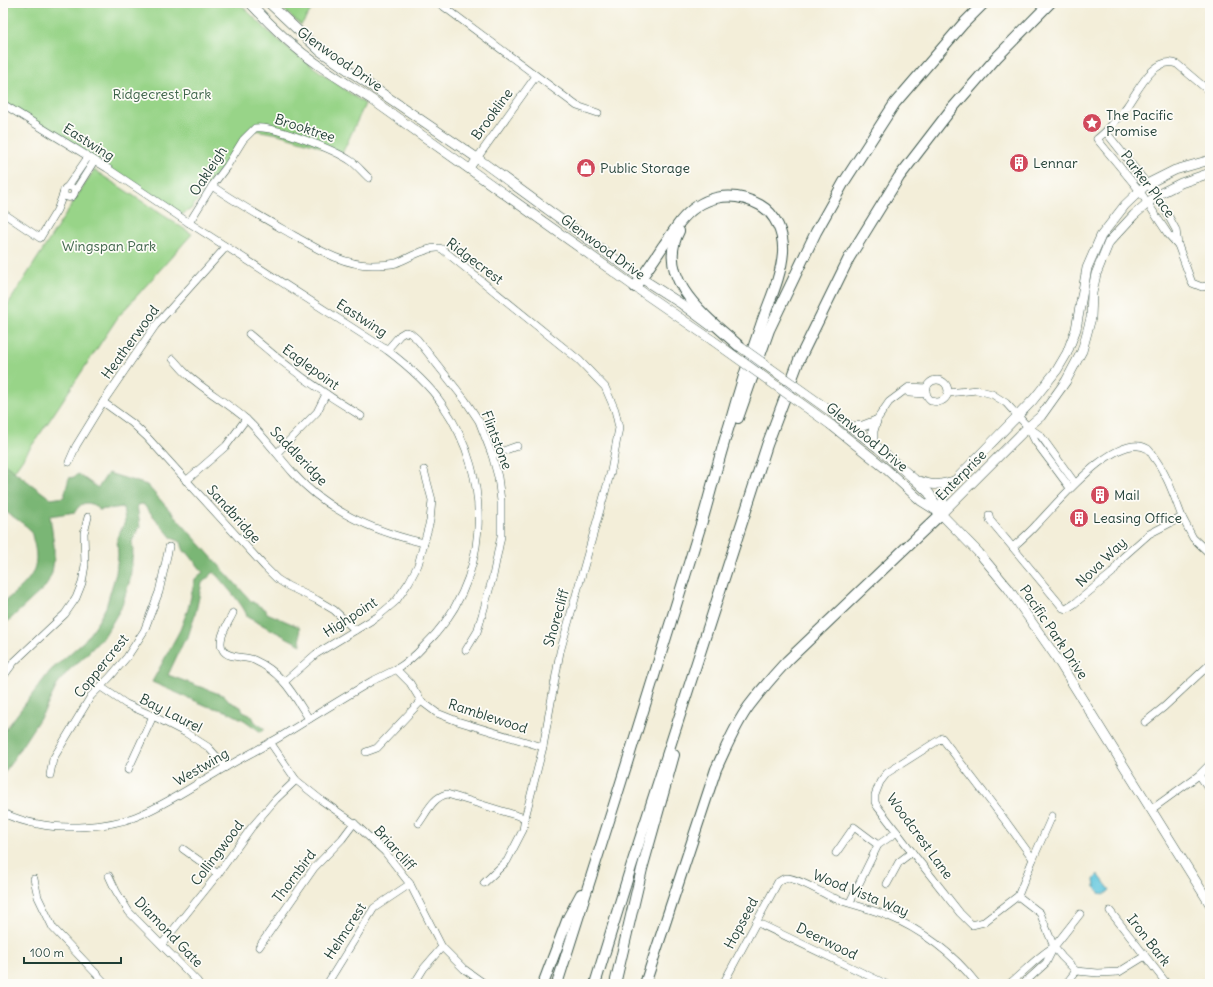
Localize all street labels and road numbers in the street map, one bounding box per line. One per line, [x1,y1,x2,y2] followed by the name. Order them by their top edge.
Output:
[294,23,386,95] street label: Glenwood Drive
[467,85,517,143] street label: Brookline
[272,110,338,146] street label: Brooktree
[60,119,118,165] street label: Eastwing
[185,143,231,199] street label: Oakleigh
[1117,147,1179,221] street label: Parker Place
[557,210,649,284] street label: Glenwood Drive
[443,234,507,288] street label: Ridgecrest
[333,295,391,341] street label: Eastwing
[97,302,163,382] street label: Heatherwood
[279,340,343,394] street label: Eaglepoint
[822,398,912,476] street label: Glenwood Drive
[478,408,516,472] street label: Flintstone
[266,423,332,489] street label: Saddleridge
[932,446,990,504] street label: Enterprise
[203,481,265,547] street label: Sandbridge
[1072,533,1130,591] street label: Nova Way
[1016,581,1092,683] street label: Pacific Park Drive
[539,587,573,649] street label: Shorecliff
[320,593,381,641] street label: Highpoint
[70,630,132,702] street label: Coppercrest
[137,690,205,736] street label: Bay Laurel
[446,695,530,737] street label: Ramblewood
[170,744,232,790] street label: Westwing
[883,790,957,882] street label: Woodcrest Lane
[187,817,247,889] street label: Collingwood
[370,822,420,874] street label: Briarcliff
[268,846,320,906] street label: Thornbird
[810,866,912,920] street label: Wood Vista Way
[131,893,207,971] street label: Diamond Gate
[720,894,762,952] street label: Hopseed
[320,899,370,963] street label: Helmcrest
[1123,910,1175,970] street label: Iron Bark
[794,919,860,963] street label: Deerwood

